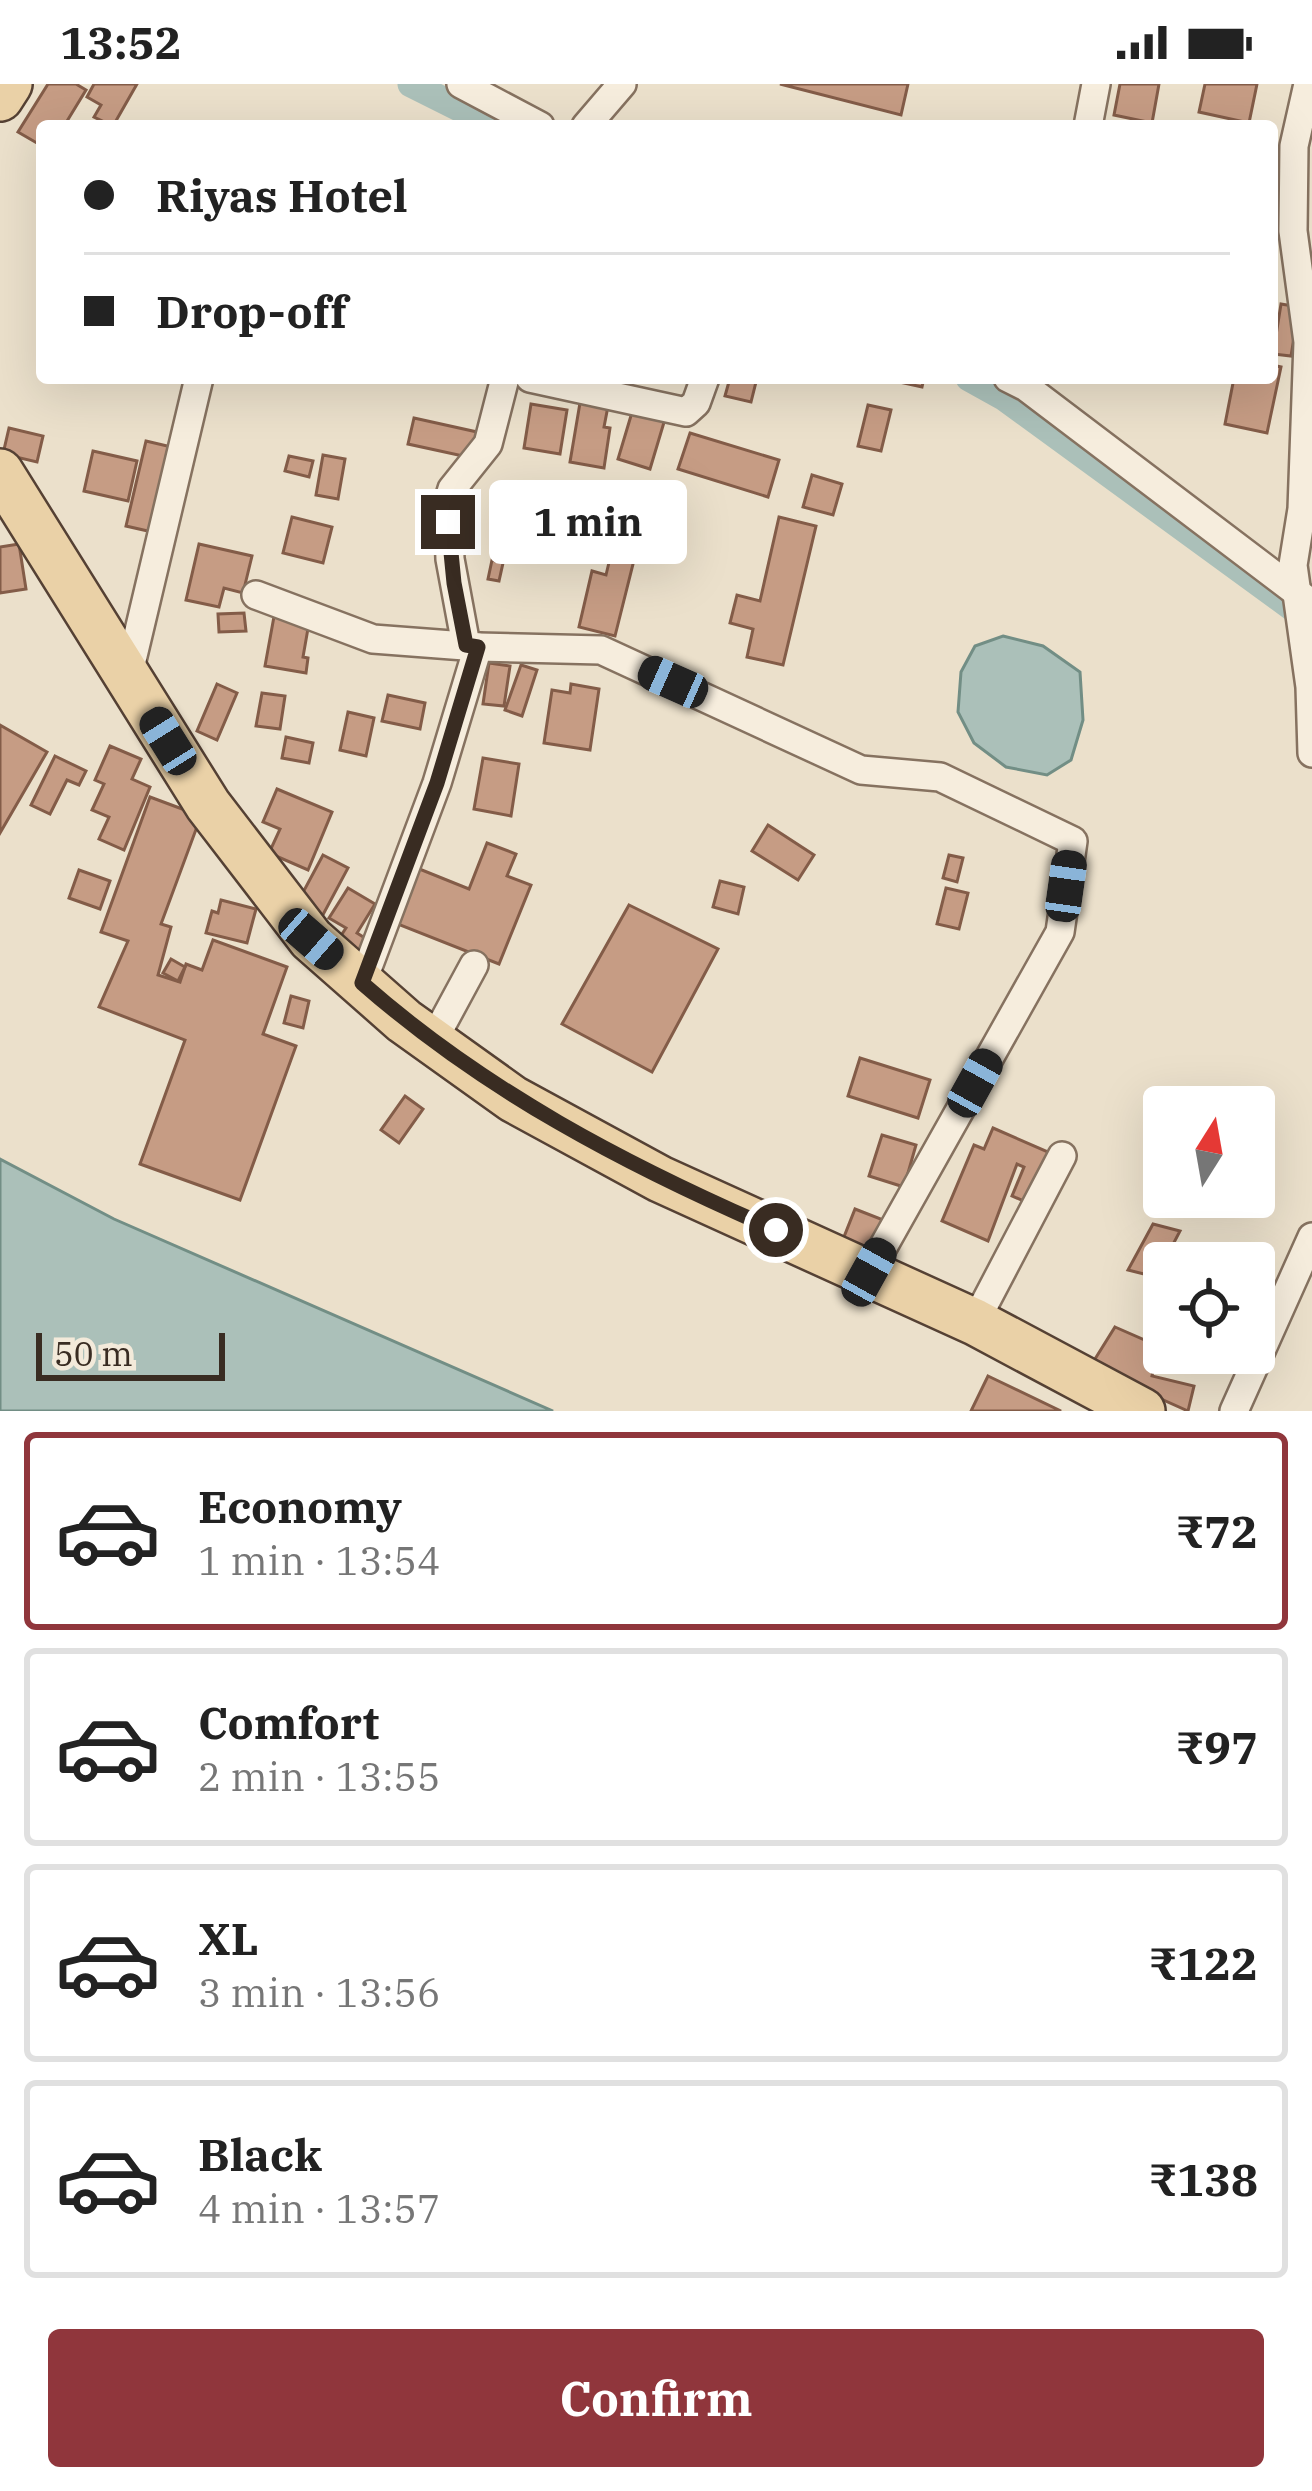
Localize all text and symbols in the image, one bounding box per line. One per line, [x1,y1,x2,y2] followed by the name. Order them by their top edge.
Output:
[60,13,182,71] text: 13:52
[156,166,408,224] text: Riyas Hotel
[156,282,347,340] text: Drop-off
[490,480,688,564] callout: 1 min
[421,495,475,549] route end
[533,496,643,547] text: 1 min
[633,651,713,713] car
[134,701,202,781] car
[1043,848,1089,924] car
[272,902,350,976] car
[942,1043,1008,1123] car
[1143,1086,1275,1218] north arrow
[1143,1086,1275,1374] map controls
[749,1203,803,1257] route start
[836,1232,902,1312] car
[1143,1242,1275,1374] button: locate
[36,1327,225,1380] scale bar
[54,1332,133,1375] text: 50 m
[54,1477,162,1585] icon: car
[198,1477,402,1535] text: Economy
[1175,1502,1258,1560] text: ₹72
[198,1535,440,1586] text: 1 min · 13:54
[54,1693,162,1801] icon: car
[198,1693,379,1751] text: Comfort
[1175,1718,1258,1776] text: ₹97
[198,1751,440,1802] text: 2 min · 13:55
[54,1909,162,2017] icon: car
[198,1909,259,1967] text: XL
[1148,1934,1258,1992] text: ₹122
[198,1967,440,2018] text: 3 min · 13:56
[54,2125,162,2233] icon: car
[198,2125,322,2183] text: Black
[1148,2150,1258,2208] text: ₹138
[198,2183,440,2234] text: 4 min · 13:57
[48,2329,1264,2467] button: Confirm

